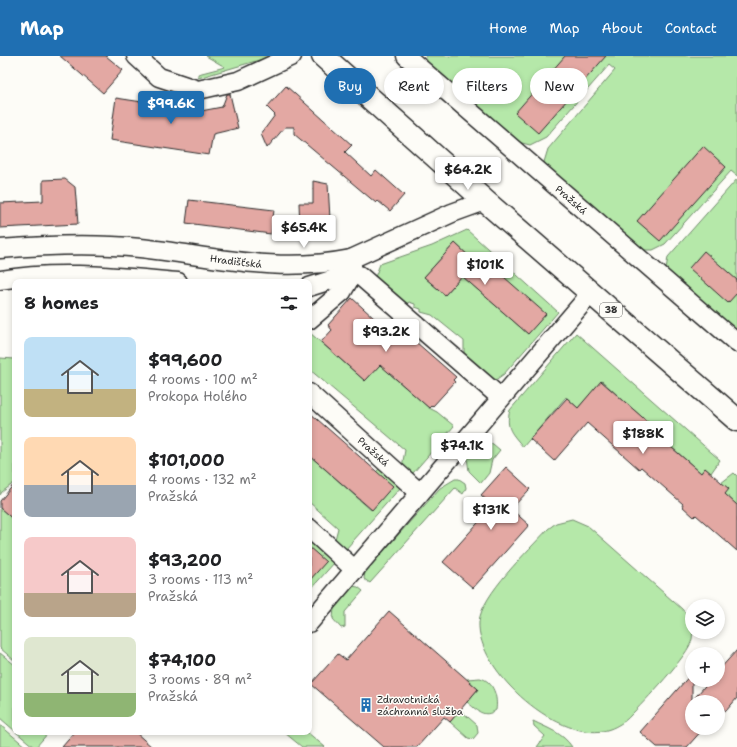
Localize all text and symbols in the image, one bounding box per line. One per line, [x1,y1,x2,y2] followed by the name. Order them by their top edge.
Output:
[20,16,64,41] text: Map
[489,19,528,37] text: Home
[550,19,580,37] text: Map
[602,19,643,37] text: About
[665,19,717,37] text: Contact
[324,68,376,104] chip: Buy
[384,68,444,104] chip: Rent
[452,68,522,104] chip: Filters
[530,68,588,104] chip: New
[138,91,204,125] pin: $99.6K
[147,95,195,112] text: $99.6K
[435,157,501,191] pin: $64.2K
[444,161,492,178] text: $64.2K
[553,182,591,217] street label: Pražská
[271,215,337,249] pin: $65.4K
[281,219,327,236] text: $65.4K
[209,251,263,270] street label: Hradišťská
[457,252,513,286] pin: $101K
[466,256,504,273] text: $101K
[24,292,99,314] text: 8 homes
[278,292,300,314] icon: filters
[600,303,622,317] road number: 38
[353,319,419,353] pin: $93.2K
[362,323,410,340] text: $93.2K
[148,349,222,371] text: $99,600
[56,353,104,401] icon: home
[148,371,258,388] text: 4 rooms · 100 m²
[148,388,247,405] text: Prokopa Holého
[615,421,671,455] pin: $188K
[622,425,664,442] text: $188K
[429,433,495,467] pin: $74.1K
[355,434,393,469] street label: Pražská
[440,437,484,454] text: $74.1K
[148,449,225,471] text: $101,000
[56,453,104,501] icon: home
[148,471,257,488] text: 4 rooms · 132 m²
[148,488,198,505] text: Pražská
[463,497,519,531] pin: $131K
[472,501,510,518] text: $131K
[148,549,222,571] text: $93,200
[56,553,104,601] icon: home
[148,571,253,588] text: 3 rooms · 113 m²
[148,588,198,605] text: Pražská
[685,599,725,735] map controls
[685,599,725,639] button: layers
[685,647,725,687] button: +
[148,649,216,671] text: $74,100
[56,653,104,701] icon: home
[148,671,252,688] text: 3 rooms · 89 m²
[148,688,198,705] text: Pražská
[377,693,464,718] place label: Zdravotnická záchranná služba
[685,695,725,735] button: −
[358,697,374,713] building icon: Zdravotnická záchranná služba

